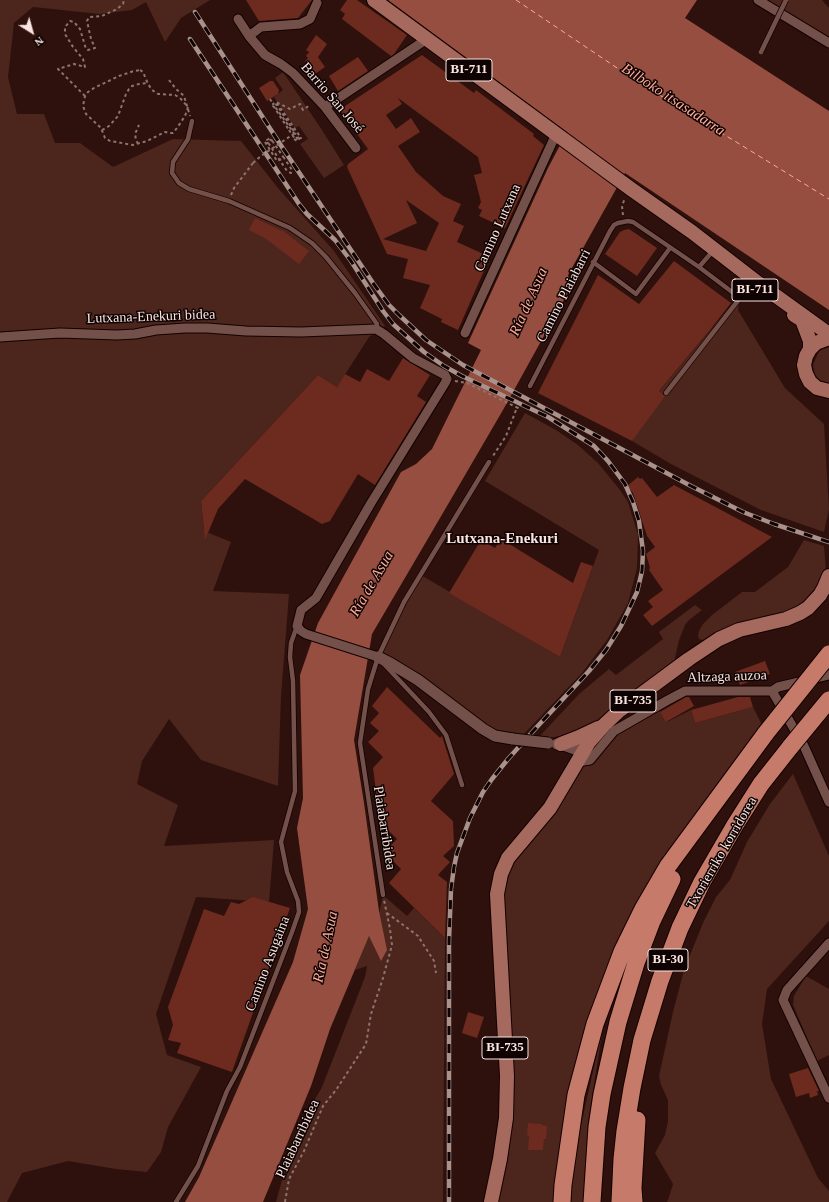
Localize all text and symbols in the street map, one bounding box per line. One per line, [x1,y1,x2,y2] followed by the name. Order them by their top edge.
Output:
[12,12,52,52] north arrow
[32,34,46,49] text: N
[297,59,367,137] street label: Barrio San José
[446,59,492,81] road number: BI-711
[618,60,728,140] water label: Bilboko itsasadarra
[471,182,525,274] street label: Camino Lutxana
[533,247,595,345] street label: Camino Plaiabarri
[506,265,552,339] water label: Ría de Asua
[732,279,778,301] road number: BI-711
[86,306,216,328] street label: Lutxana-Enekuri bidea
[446,530,558,548] district label: Lutxana-Enekuri
[346,548,398,620] water label: Ría de Asua
[687,667,767,687] street label: Altzaga auzoa
[610,690,656,712] road number: BI-735
[369,785,399,871] street label: Plaiabarribidea
[683,794,761,912] street label: Txorierriko korridorea
[310,910,342,984] water label: Ría de Asua
[242,914,294,1014] street label: Camino Asugaina
[648,949,688,971] road number: BI-30
[482,1037,528,1059] road number: BI-735
[272,1097,324,1181] street label: Plaiabarribidea

